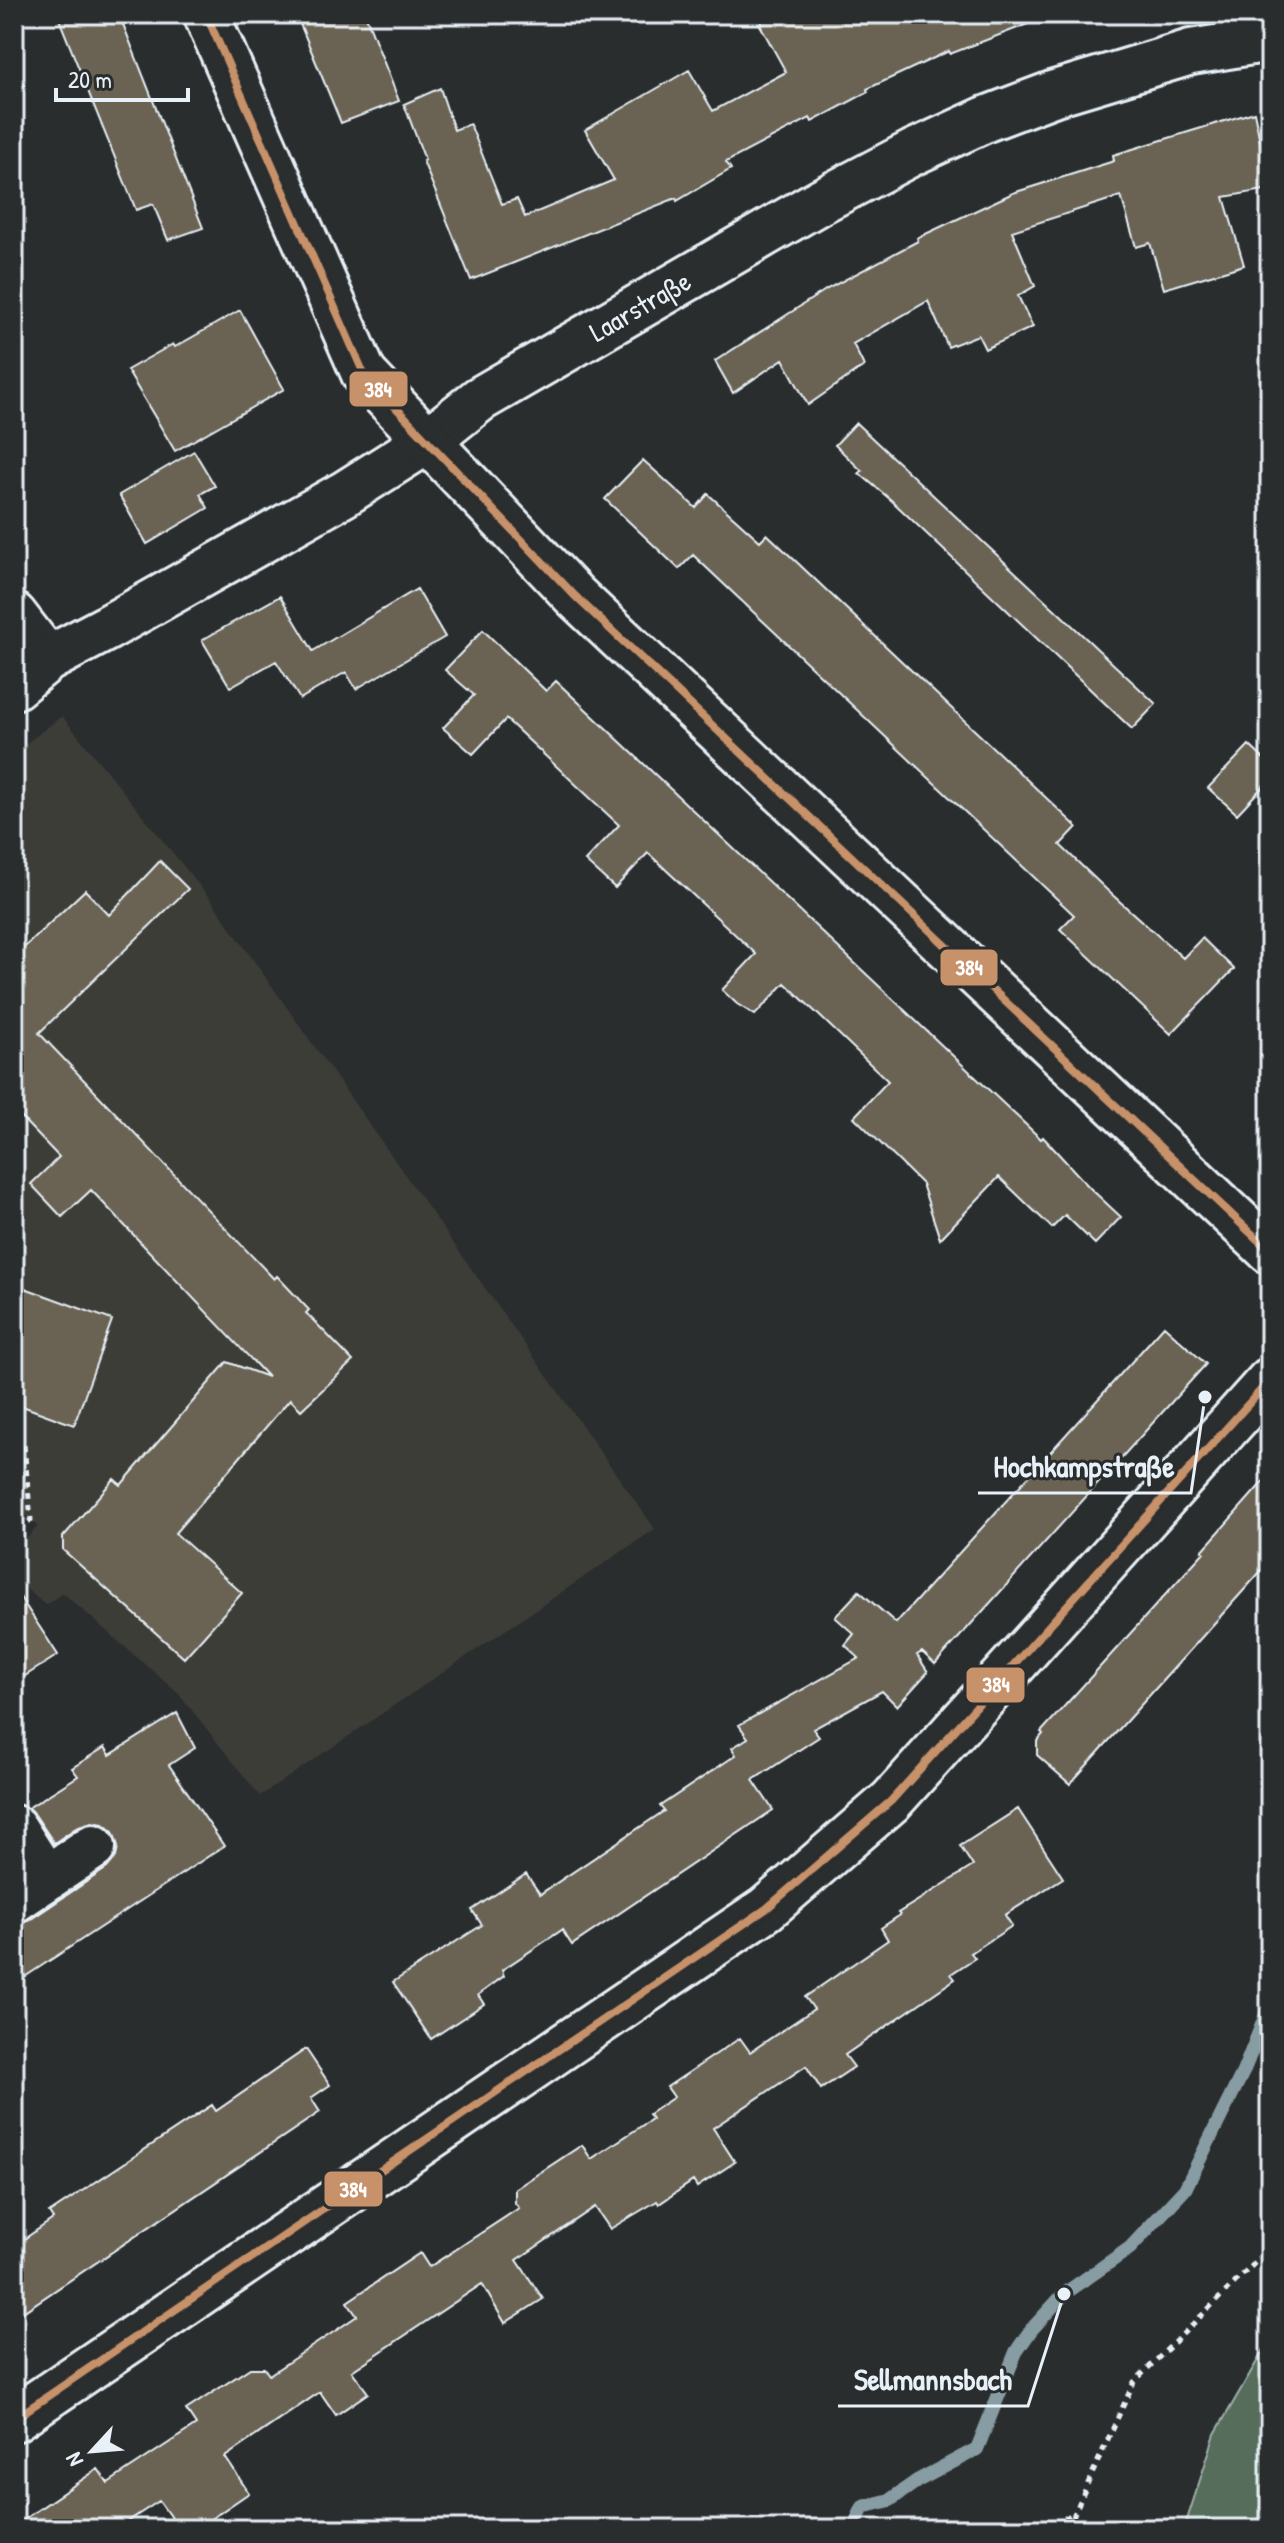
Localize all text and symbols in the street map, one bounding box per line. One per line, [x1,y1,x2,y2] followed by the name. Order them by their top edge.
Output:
[56,52,188,102] scale bar
[68,63,112,95] text: 20 m
[582,262,698,351] street label: Laarstraße
[348,370,409,408] line badge: 384
[364,374,392,404] text: 384
[939,948,999,987] line badge: 384
[955,952,983,982] text: 384
[978,1439,1191,1493] callout: Hochkampstraße
[994,1446,1174,1487] text: Hochkampstraße
[965,1666,1026,1704] line badge: 384
[982,1669,1010,1699] text: 384
[323,2170,384,2208] line badge: 384
[339,2174,367,2204] text: 384
[838,2352,1028,2406] callout: Sellmannsbach
[854,2359,1012,2399] text: Sellmannsbach
[52,2411,132,2491] north arrow
[58,2448,90,2472] text: N

